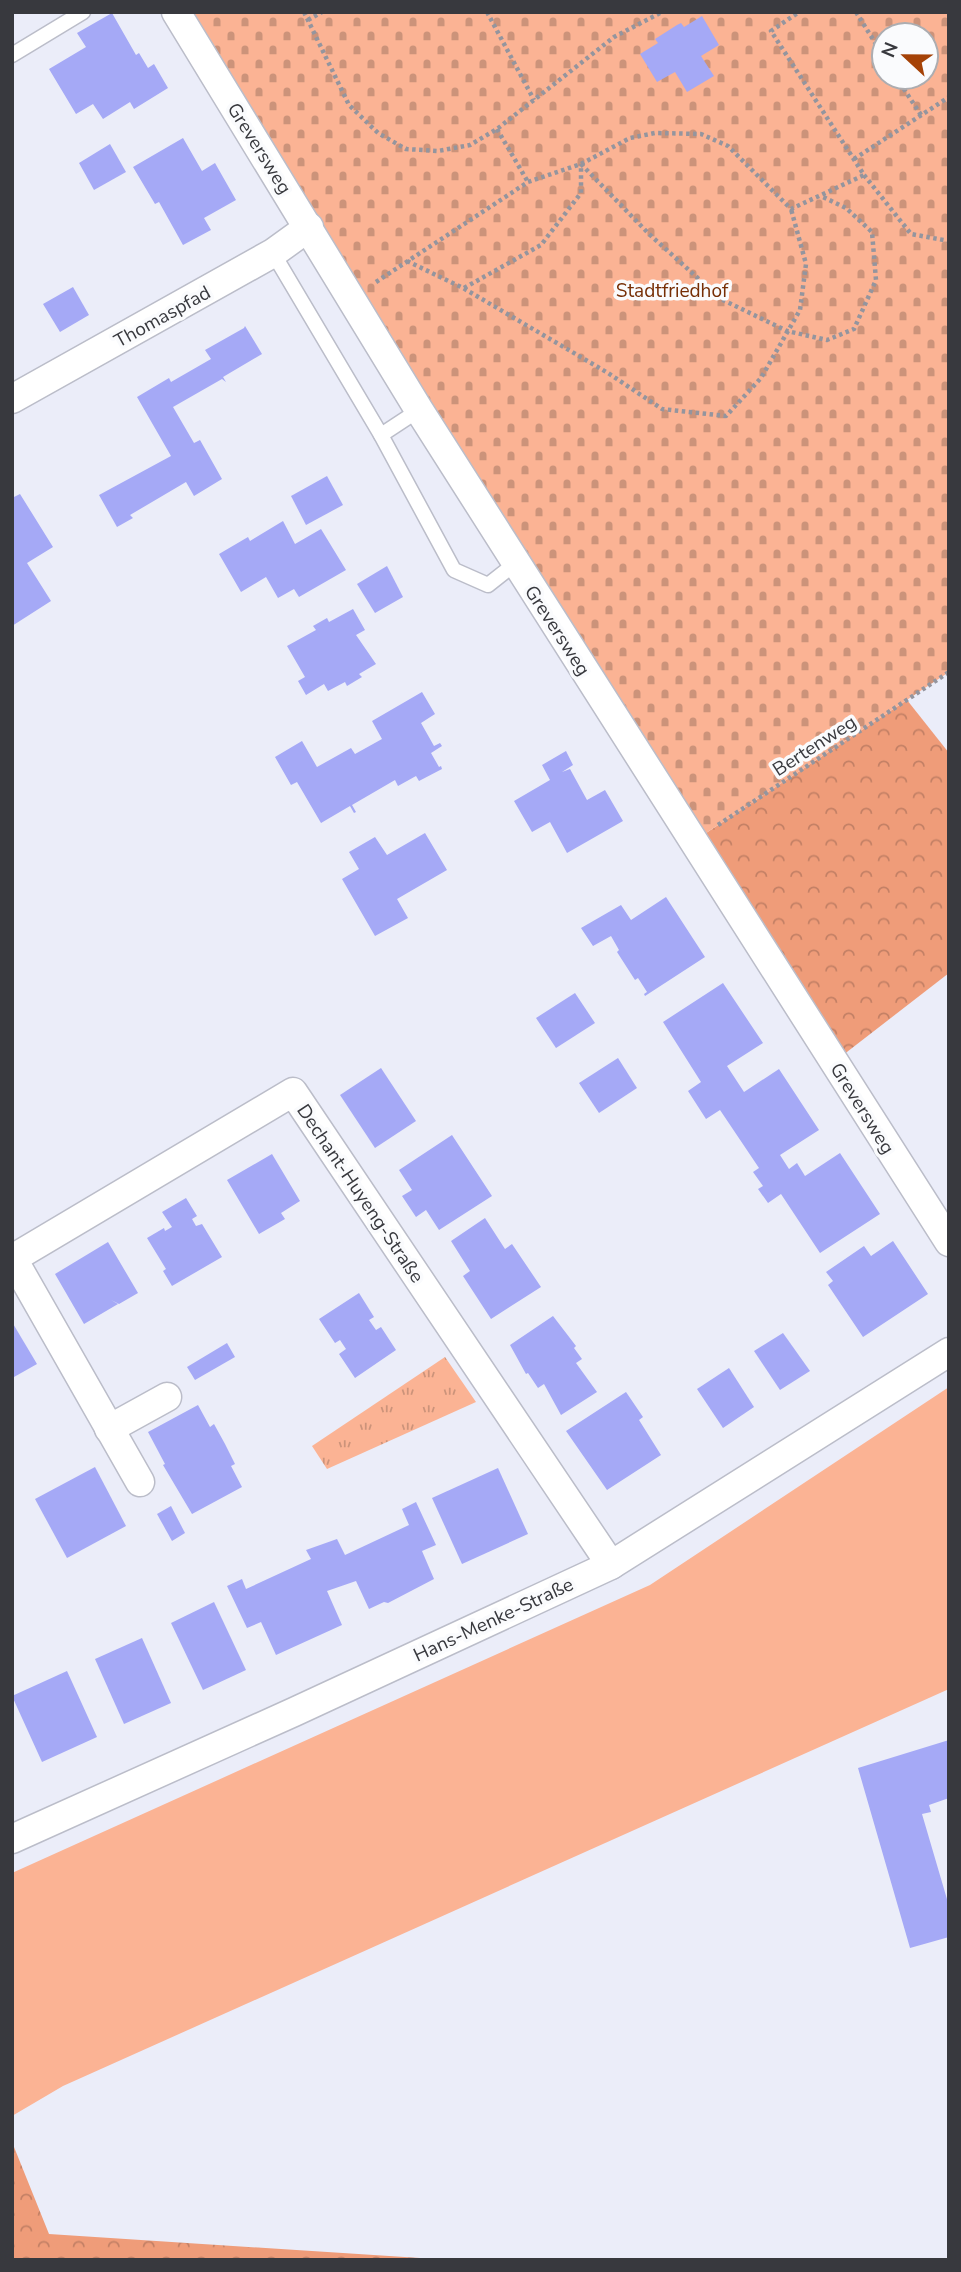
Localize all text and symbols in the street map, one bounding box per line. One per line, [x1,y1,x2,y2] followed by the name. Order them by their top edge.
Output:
[870,21,940,91] north arrow
[875,39,905,61] text: N
[221,98,297,199] street label: Greversweg
[616,278,729,304] park label: Stadtfriedhof
[110,280,215,354] street label: Thomaspfad
[518,580,596,681] street label: Greversweg
[768,709,861,783] street label: Bertenweg
[824,1058,900,1159] street label: Greversweg
[291,1099,430,1288] street label: Dechant-Huyeng-Straße
[409,1571,578,1668] street label: Hans-Menke-Straße

